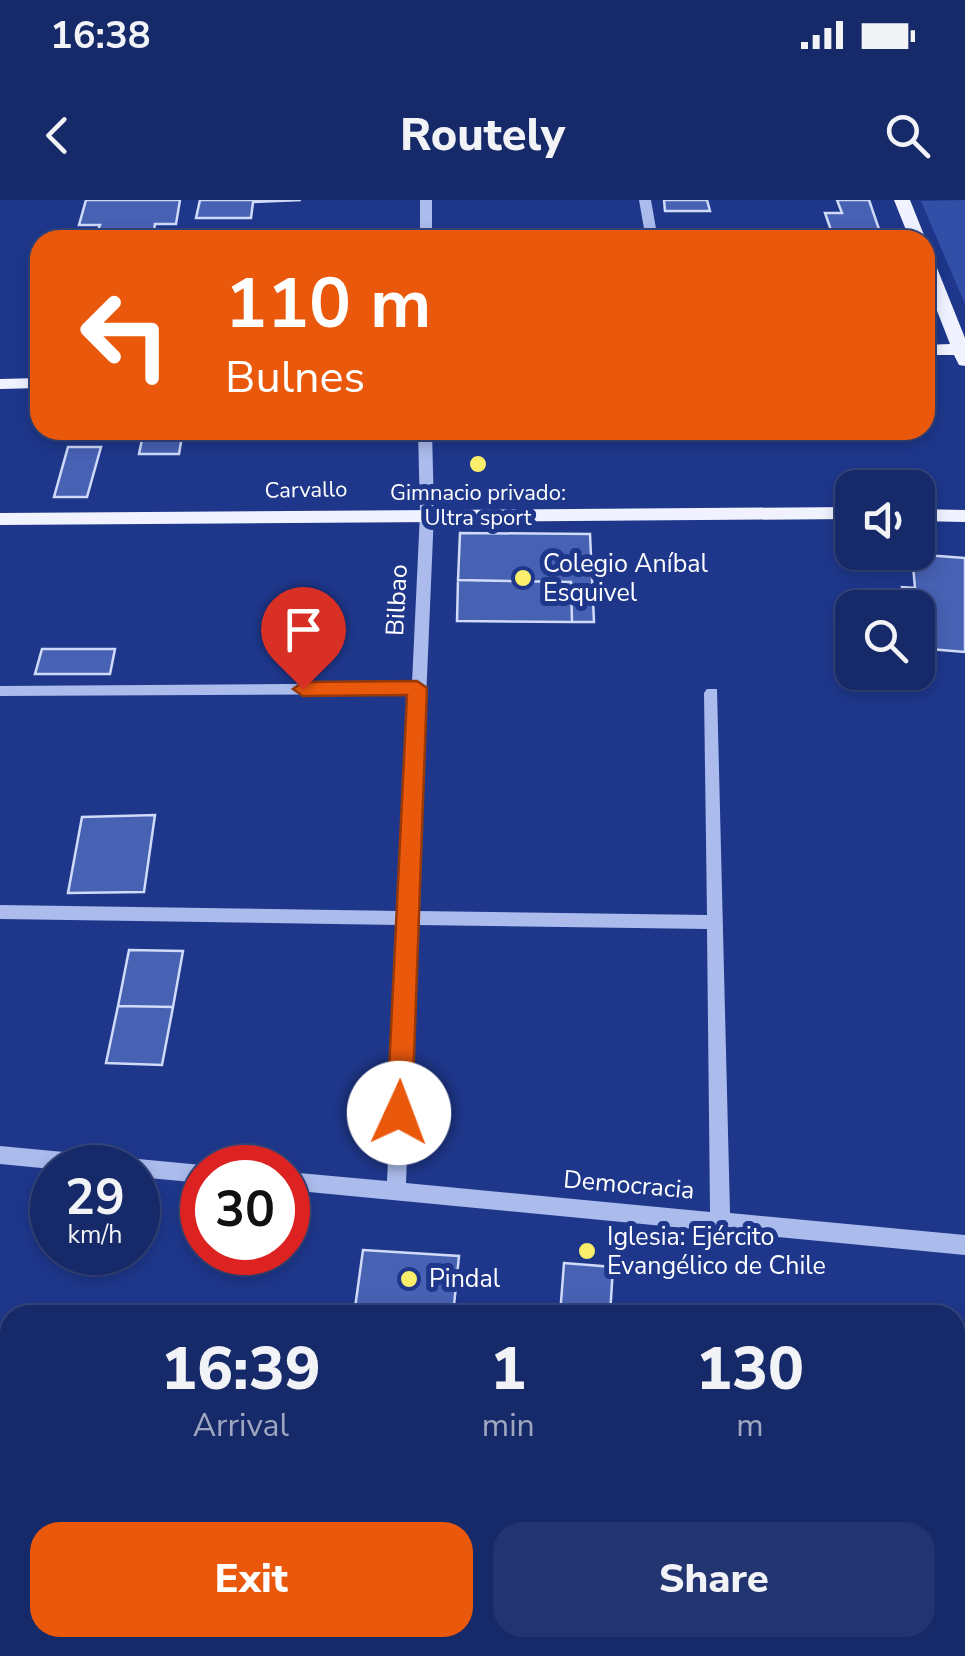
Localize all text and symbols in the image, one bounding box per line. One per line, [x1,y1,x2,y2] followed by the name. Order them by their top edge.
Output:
[50,10,151,61] text: 16:38
[400,105,565,166] text: Routely
[30,108,85,163] icon: back
[880,108,935,163] icon: search
[225,256,431,352] text: 110 m
[60,270,190,400] icon: left
[225,347,365,408] text: Bulnes
[467,453,489,475] marker: Gimnacio privado: Ultra sport
[835,470,935,690] map controls
[835,470,935,570] button: sound
[264,474,348,506] street label: Carvallo
[390,478,566,533] place label: Gimnacio privado: Ultra sport
[543,547,709,610] place label: Colegio Aníbal Esquivel
[378,563,416,637] street label: Bilbao
[512,567,534,589] marker: Colegio Aníbal Esquivel
[261,587,346,690] pin
[835,590,935,690] button: search
[276,602,331,657] icon: arrive
[347,1061,451,1165] position arrow
[180,1145,310,1275] speed limit sign: 30
[562,1162,696,1208] street label: Democracia
[65,1163,125,1232] text: 29
[67,1218,123,1252] text: km/h
[607,1220,826,1283] place label: Iglesia: Ejército Evangélico de Chile
[576,1240,598,1262] marker: Iglesia: Ejército Evangélico de Chile
[429,1262,501,1296] place label: Pindal
[398,1268,420,1290] marker: Pindal
[161,1328,321,1410] text: 16:39
[490,1328,526,1410] text: 1
[696,1328,804,1410] text: 130
[193,1404,289,1447] text: Arrival
[482,1404,535,1447] text: min
[736,1404,764,1447] text: m
[30,1522,473,1637] button: Exit
[493,1522,935,1637] button: Share

